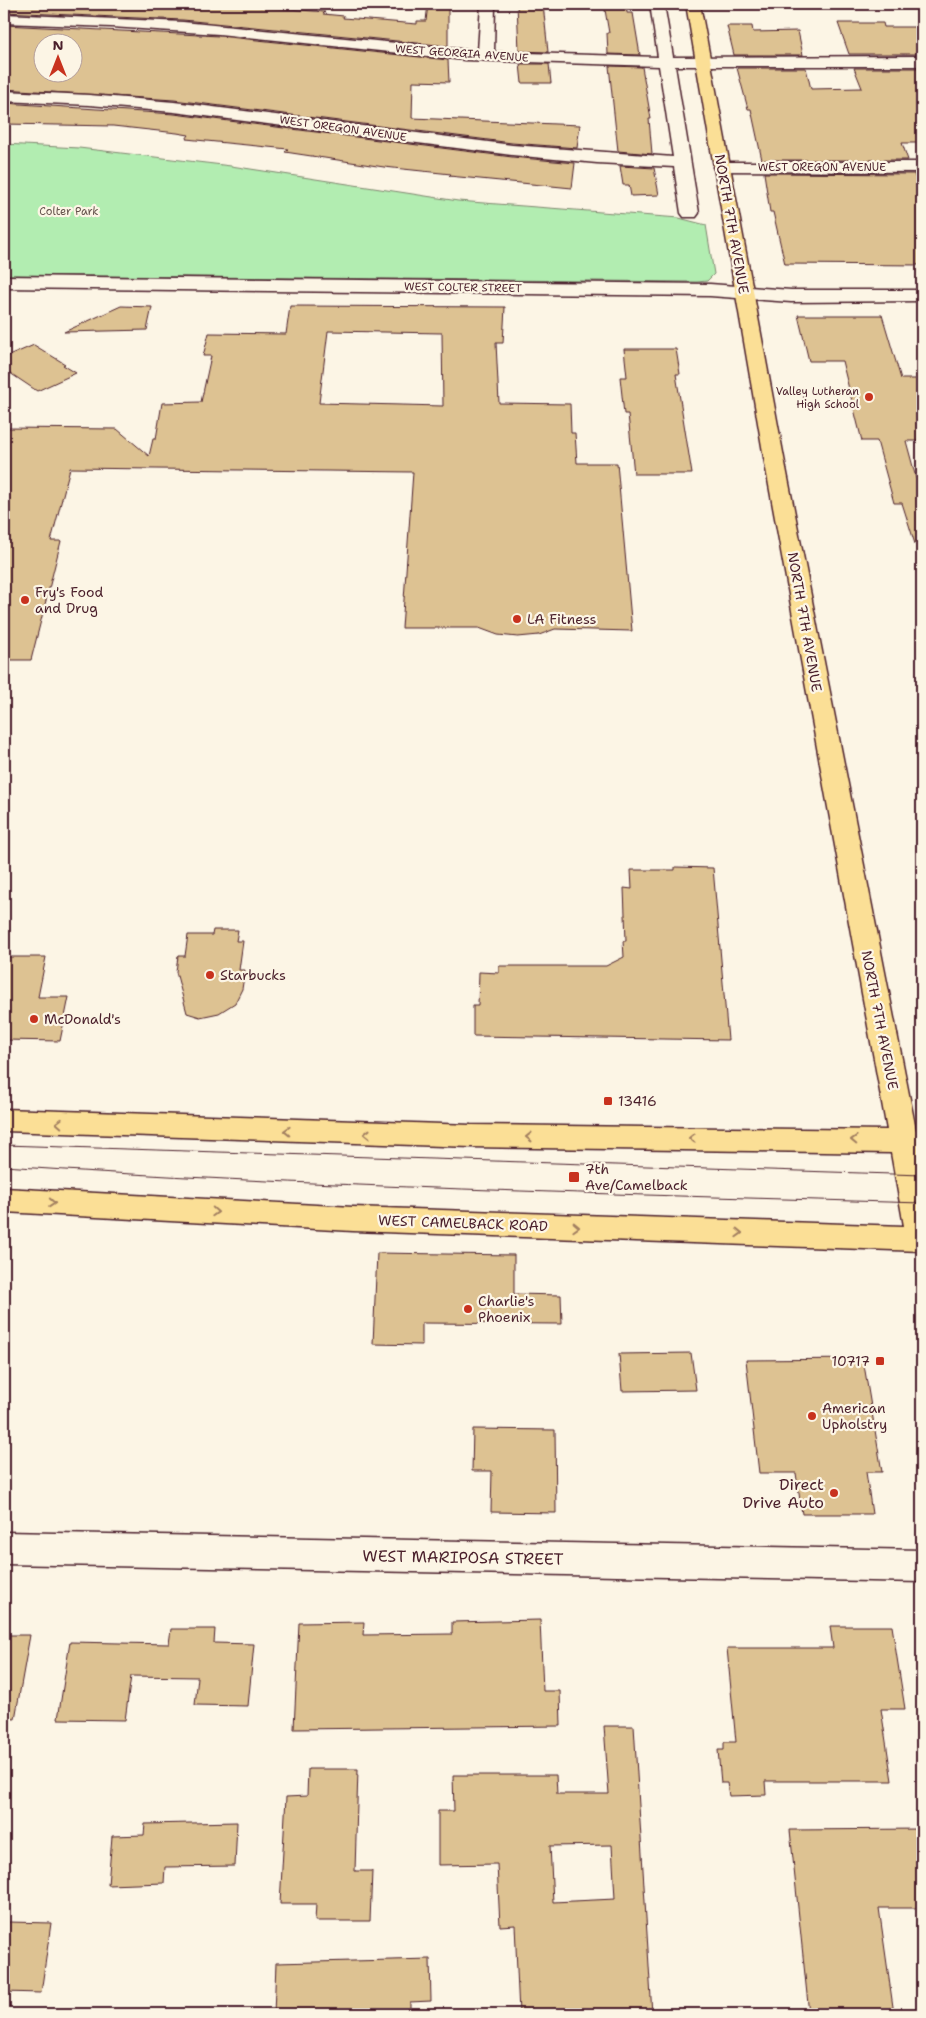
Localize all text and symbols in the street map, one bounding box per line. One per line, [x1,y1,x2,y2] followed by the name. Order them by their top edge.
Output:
[32,32,82,82] north arrow
[52,36,64,54] text: N
[395,41,529,66] street label: WEST GEORGIA AVENUE
[278,112,408,145] street label: WEST OREGON AVENUE
[711,153,753,296] street label: NORTH 7TH AVENUE
[758,160,886,175] street label: WEST OREGON AVENUE
[39,204,99,219] park label: Colter Park
[404,279,522,296] street label: WEST COLTER STREET
[776,384,860,412] place label: Valley Lutheran High School
[863,391,875,403] marker: Valley Lutheran High School
[784,551,826,694] street label: NORTH 7TH AVENUE
[35,583,104,617] place label: Fry's Food and Drug
[19,594,31,606] marker: Fry's Food and Drug
[527,610,597,628] place label: LA Fitness
[511,613,523,625] marker: LA Fitness
[858,949,902,1091] street label: NORTH 7TH AVENUE
[220,966,286,984] place label: Starbucks
[204,969,216,981] marker: Starbucks
[44,1010,121,1028] place label: McDonald's
[28,1013,40,1025] marker: McDonald's
[618,1092,657,1110] place label: 13416
[602,1095,614,1107] marker: 13416
[55,1118,63,1129] one-way arrow
[282,1126,290,1137] one-way arrow
[362,1129,370,1139] one-way arrow
[525,1132,532,1142] one-way arrow
[687,1133,695,1143] one-way arrow
[850,1135,858,1145] one-way arrow
[585,1160,688,1194] place label: 7th Ave/Camelback
[567,1170,581,1184] marker: 7th Ave/Camelback
[49,1198,57,1209] one-way arrow
[211,1207,219,1218] one-way arrow
[378,1211,548,1235] street label: WEST CAMELBACK ROAD
[572,1222,580,1233] one-way arrow
[735,1228,743,1239] one-way arrow
[478,1292,534,1326] place label: Charlie's Phoenix
[462,1303,474,1315] marker: Charlie's Phoenix
[831,1352,870,1370] place label: 10717
[874,1355,886,1367] marker: 10717
[822,1399,887,1433] place label: American Upholstry
[806,1410,818,1422] marker: American Upholstry
[742,1474,824,1513] place label: Direct Drive Auto
[828,1487,840,1499] marker: Direct Drive Auto
[362,1545,564,1570] street label: WEST MARIPOSA STREET

